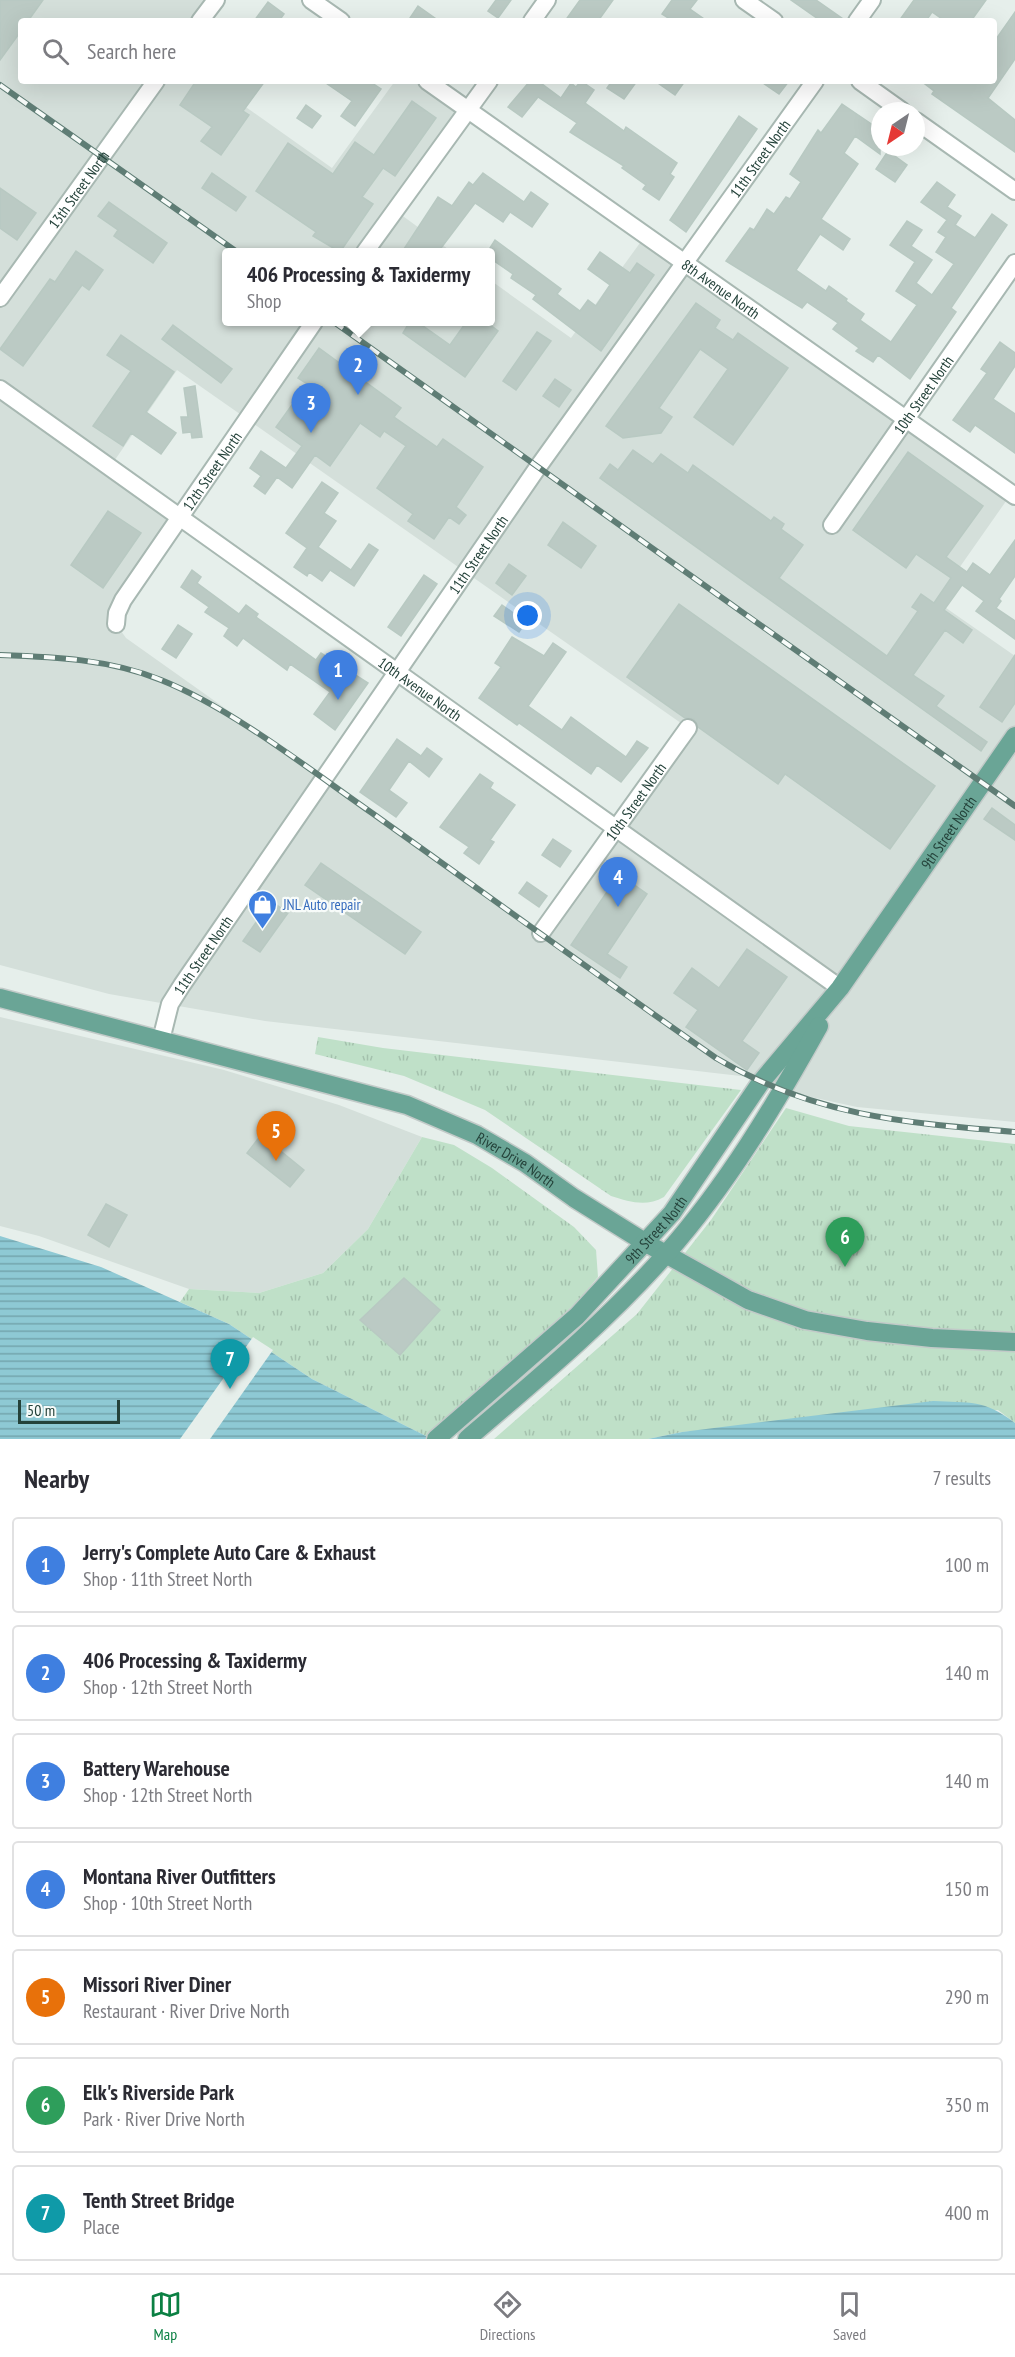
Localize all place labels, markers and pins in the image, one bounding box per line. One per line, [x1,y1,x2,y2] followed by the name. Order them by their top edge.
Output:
[338,346,378,395] pin: 2
[292,384,330,433] pin: 3
[318,650,358,700] pin: 1
[598,858,638,907] pin: 4
[246,888,278,930] shop icon: JNL Auto repair
[282,895,362,914] place label: JNL Auto repair
[256,1112,296,1161] pin: 5
[826,1218,864,1267] pin: 6
[210,1340,250,1389] pin: 7

